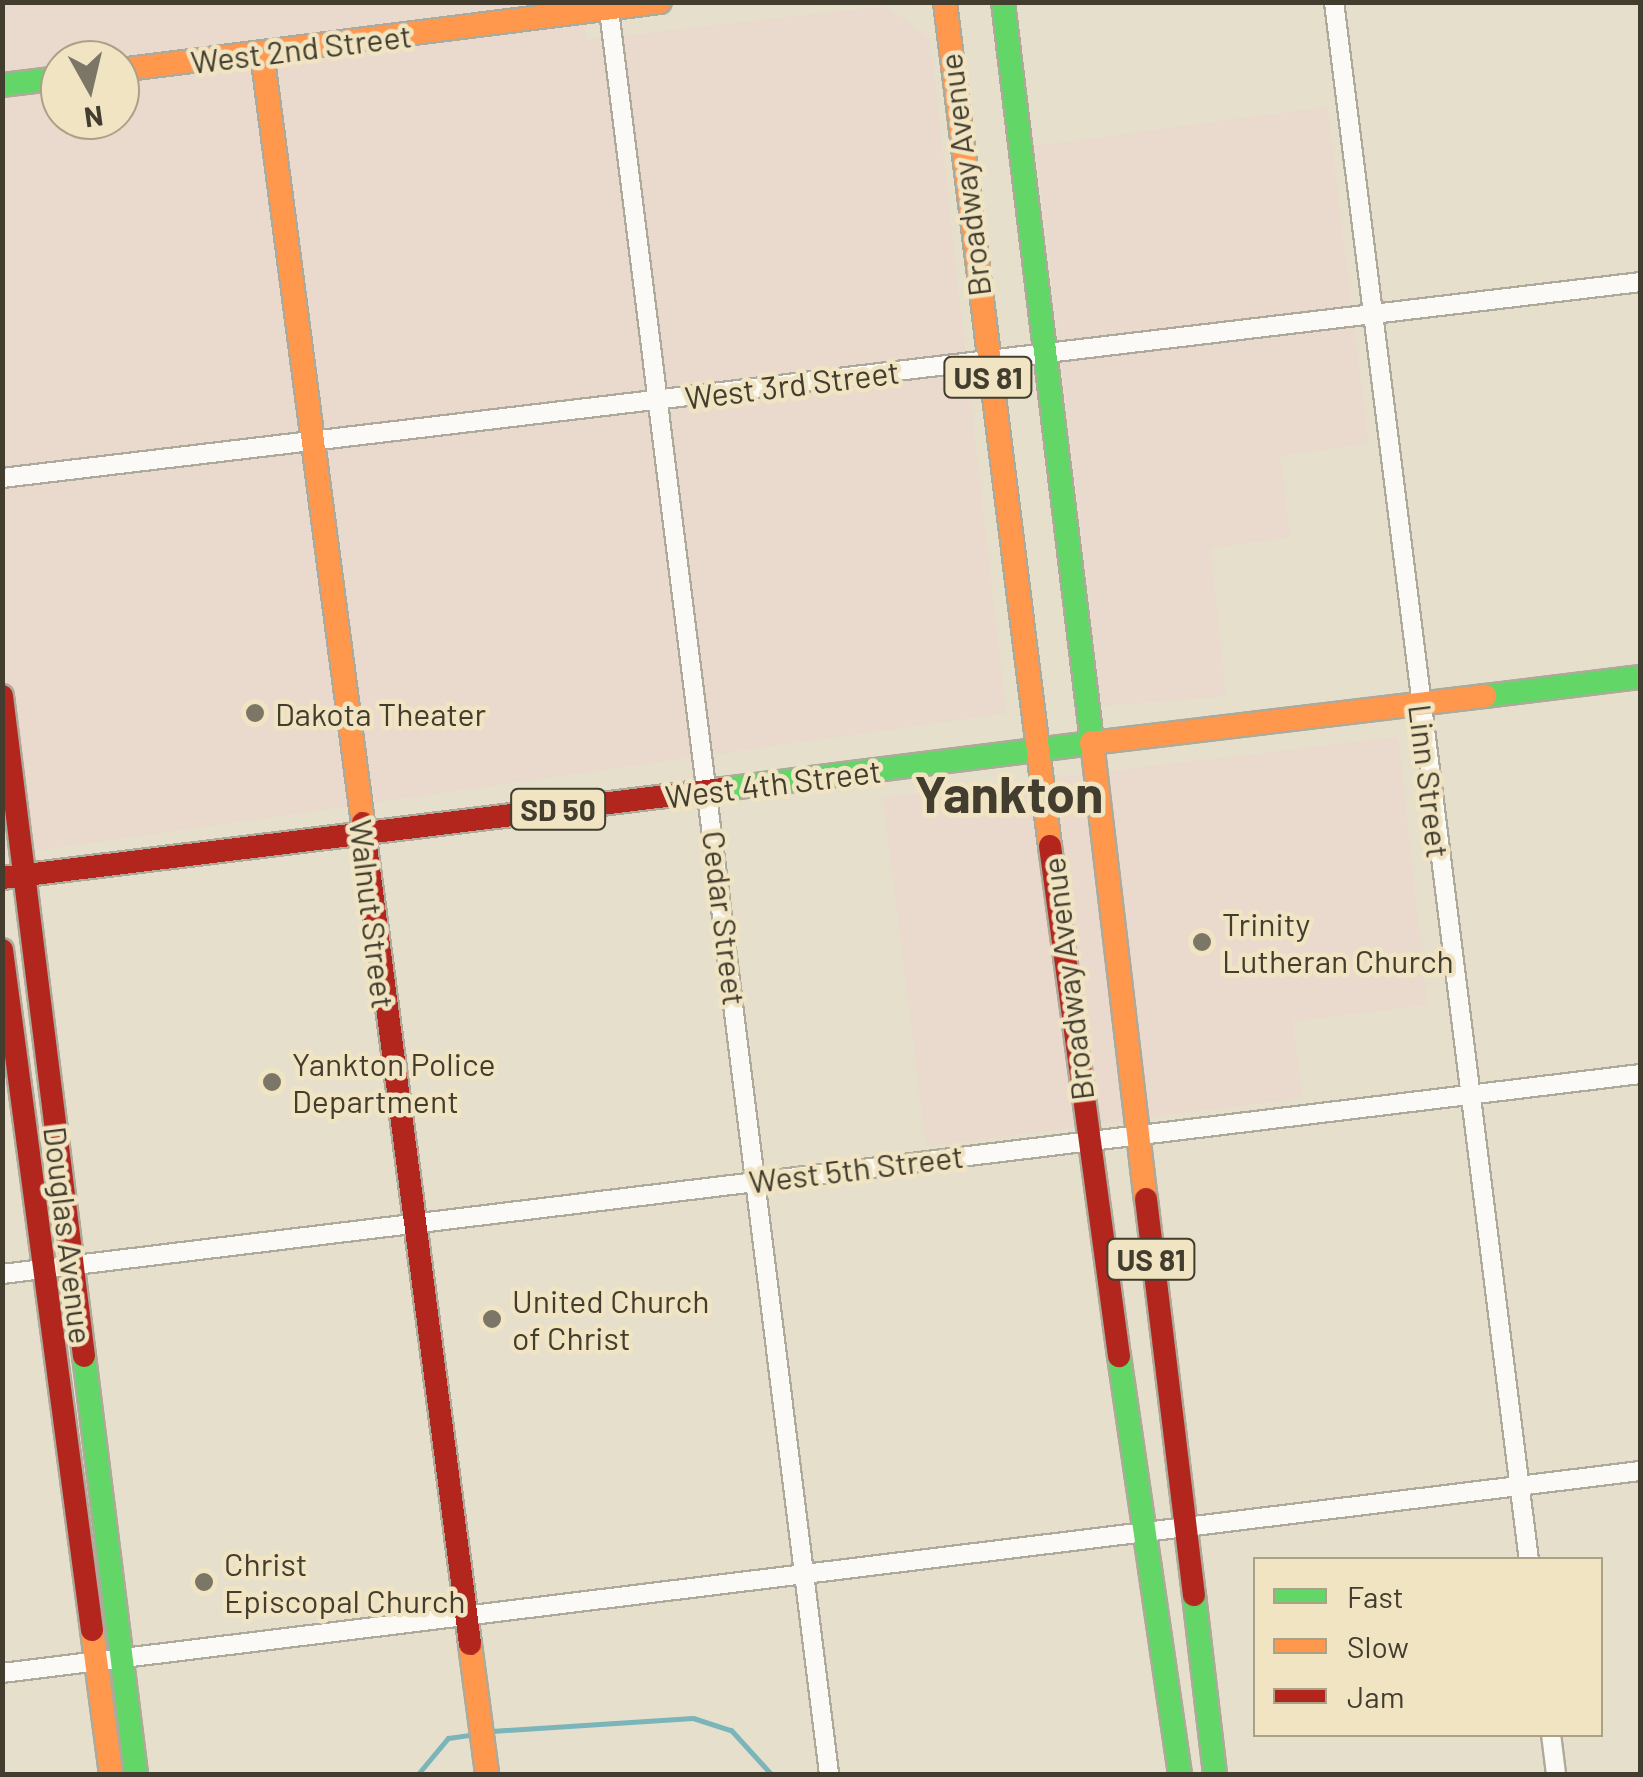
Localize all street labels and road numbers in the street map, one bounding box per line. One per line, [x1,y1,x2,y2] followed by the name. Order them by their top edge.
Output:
[188,15,414,81] street label: West 2nd Street
[930,51,998,299] street label: Broadway Avenue
[683,352,901,416] street label: West 3rd Street
[943,352,1033,402] road number: US 81
[1402,702,1458,860] street label: Linn Street
[663,751,883,815] street label: West 4th Street
[508,784,608,834] road number: SD 50
[342,817,404,1011] street label: Walnut Street
[695,828,755,1008] street label: Cedar Street
[1033,855,1101,1103] street label: Broadway Avenue
[37,1124,101,1346] street label: Douglas Avenue
[747,1136,965,1200] street label: West 5th Street
[1106,1234,1196,1284] road number: US 81

